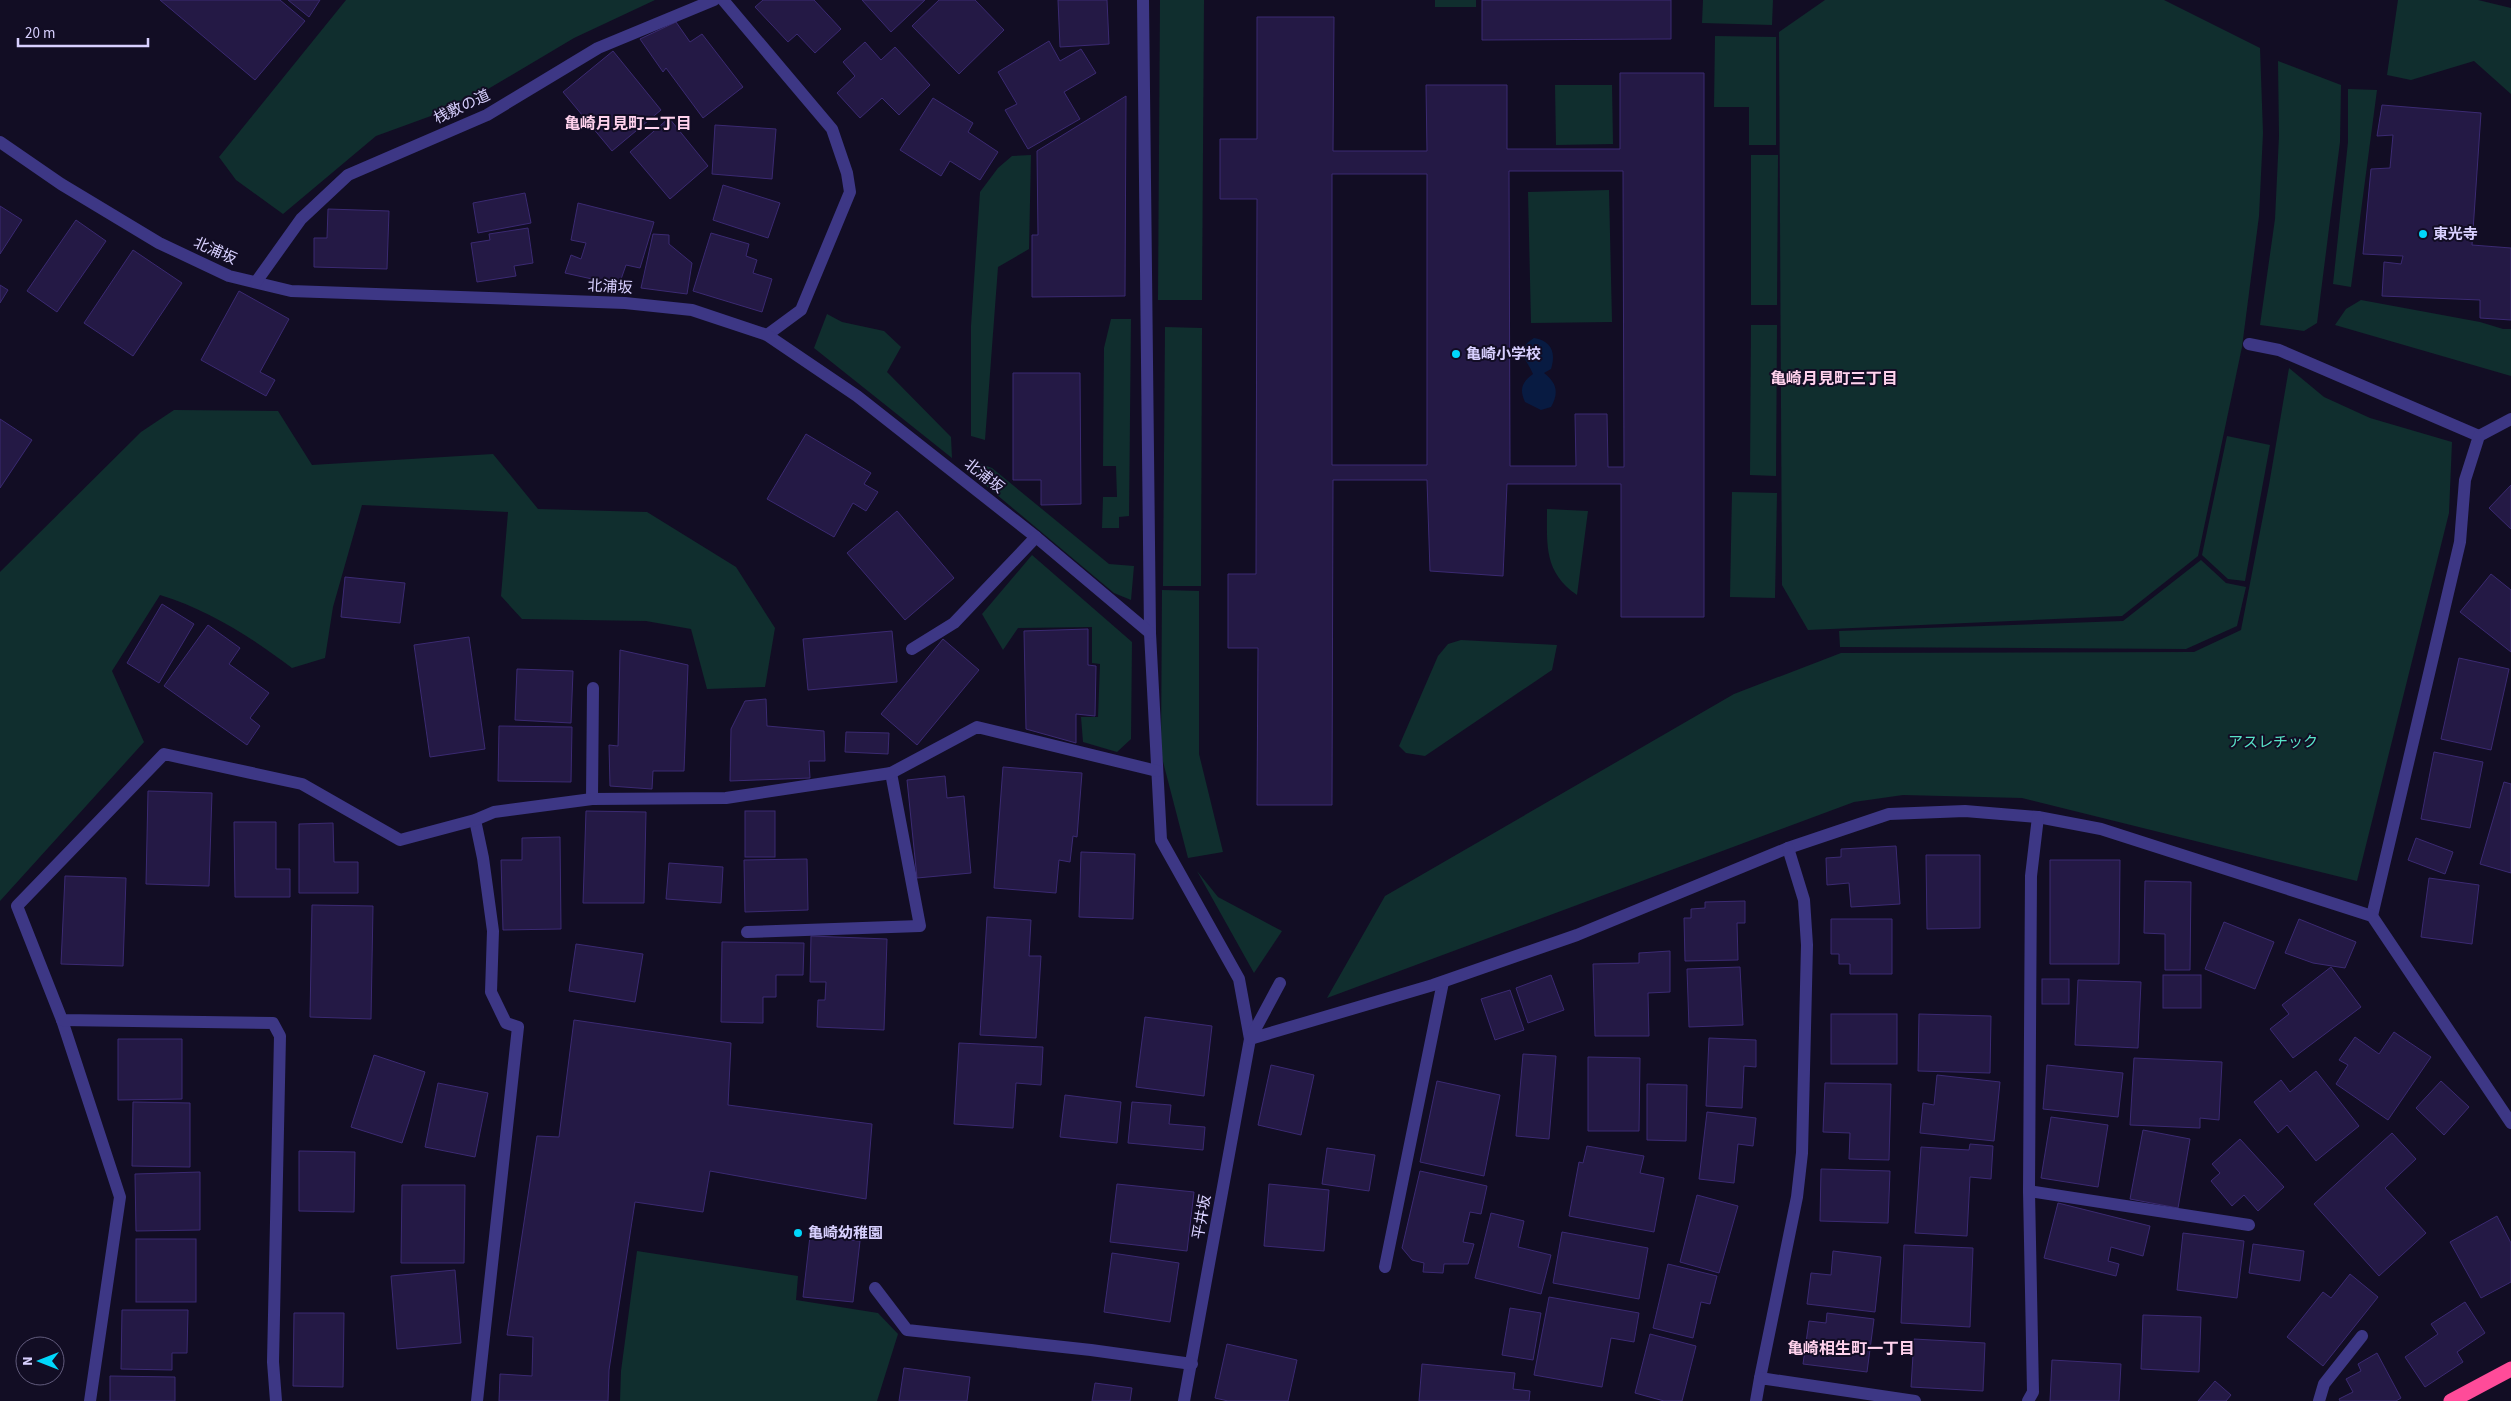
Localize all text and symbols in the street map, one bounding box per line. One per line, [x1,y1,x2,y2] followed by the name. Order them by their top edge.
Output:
[18,15,148,47] scale bar
[25,23,55,44] text: 20 m
[430,85,494,129] street label: 桟敷の道
[564,113,692,135] district label: 亀崎月見町二丁目
[2433,224,2478,245] place label: 東光寺
[2417,228,2429,240] marker: 東光寺
[190,232,240,270] street label: 北浦坂
[587,275,633,299] street label: 北浦坂
[1466,344,1541,365] place label: 亀崎小学校
[1450,348,1462,360] marker: 亀崎小学校
[1770,368,1898,390] district label: 亀崎月見町三丁目
[960,454,1008,498] street label: 北浦坂
[2228,732,2318,753] park label: アスレチック
[1188,1193,1216,1241] street label: 平井坂
[808,1223,883,1244] place label: 亀崎幼稚園
[792,1227,804,1239] marker: 亀崎幼稚園
[15,1336,65,1386] north arrow
[1787,1338,1915,1360] district label: 亀崎相生町一丁目
[18,1356,38,1366] text: N

